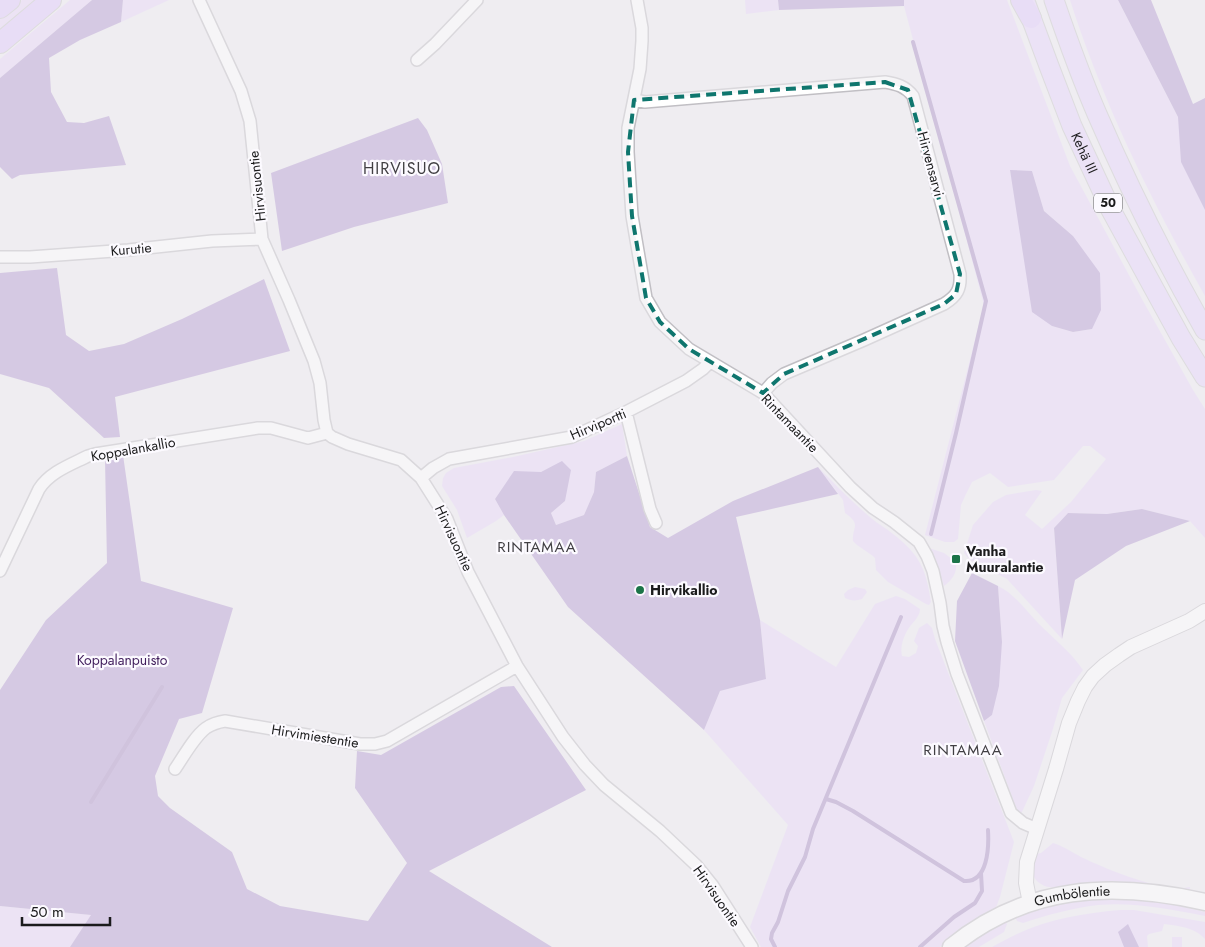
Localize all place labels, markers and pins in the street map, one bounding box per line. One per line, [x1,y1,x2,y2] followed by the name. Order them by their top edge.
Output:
[965,541,1044,577] place label: Vanha Muuralantie
[950,553,962,565] marker: Vanha Muuralantie
[650,580,718,600] place label: Hirvikallio
[634,584,646,596] marker: Hirvikallio

